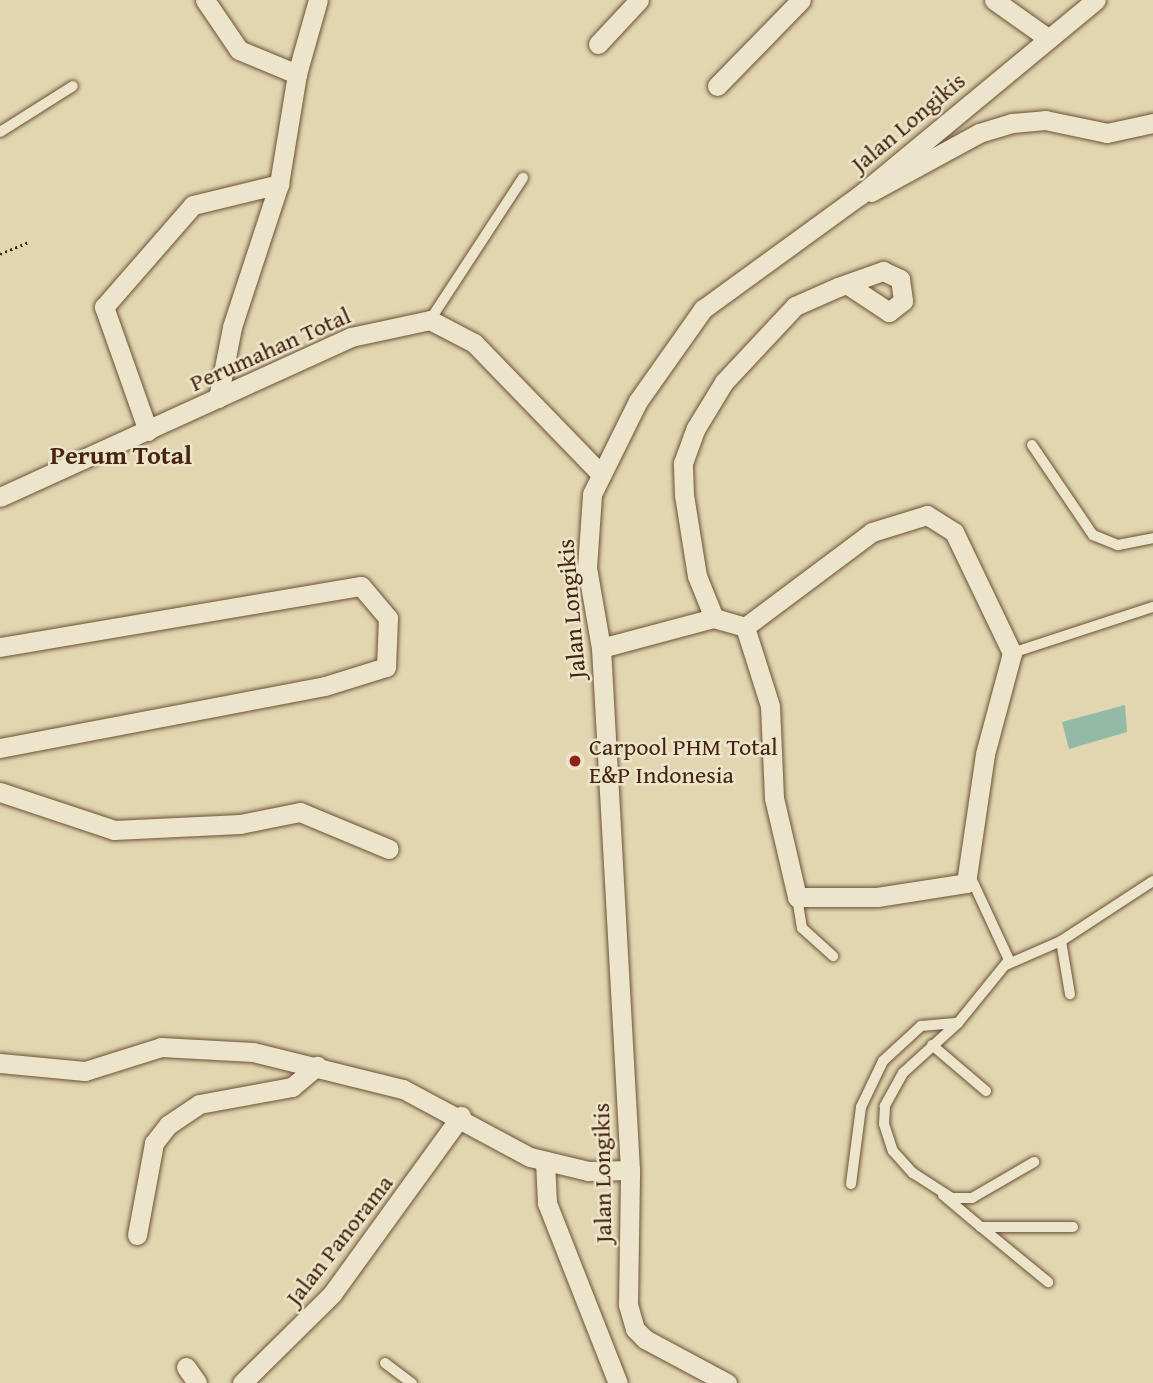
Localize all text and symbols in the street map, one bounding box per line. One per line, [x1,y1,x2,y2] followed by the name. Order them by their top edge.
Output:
[845,66,971,178] street label: Jalan Longikis
[185,301,355,397] street label: Perumahan Total
[50,439,192,471] district label: Perum Total
[551,538,591,680] street label: Jalan Longikis
[589,733,778,789] place label: Carpool PHM Total E&P Indonesia
[567,753,583,769] marker: Carpool PHM Total E&P Indonesia
[586,1103,618,1243] street label: Jalan Longikis
[279,1169,399,1311] street label: Jalan Panorama

